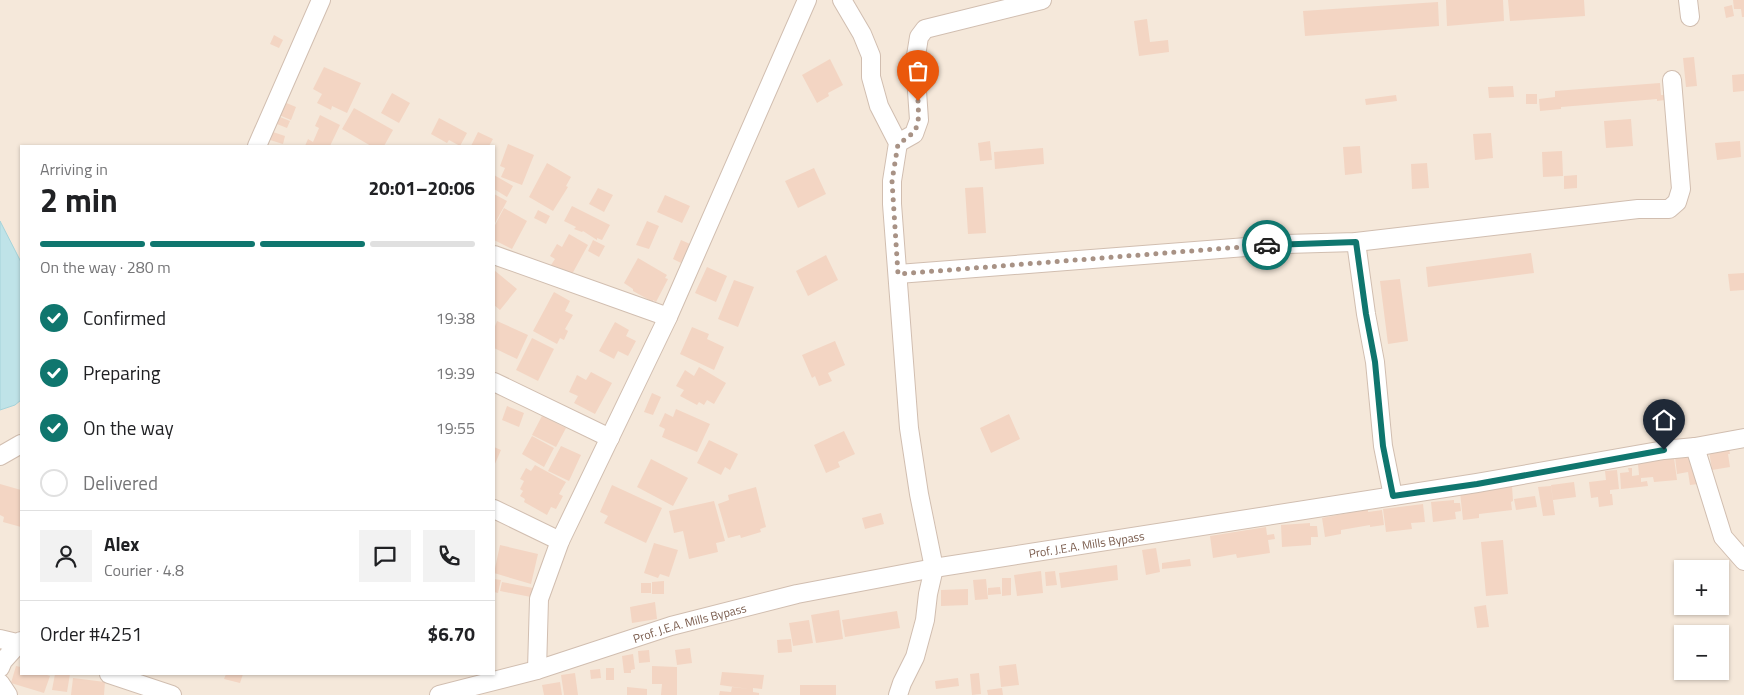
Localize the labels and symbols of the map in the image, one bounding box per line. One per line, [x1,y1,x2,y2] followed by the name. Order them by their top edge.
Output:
[897,50,939,101] pin
[1242,220,1292,270] courier
[1643,399,1685,450] pin
[1027,526,1146,563] street label: Prof. J.E.A. Mills Bypass
[630,598,749,647] street label: Prof. J.E.A. Mills Bypass

